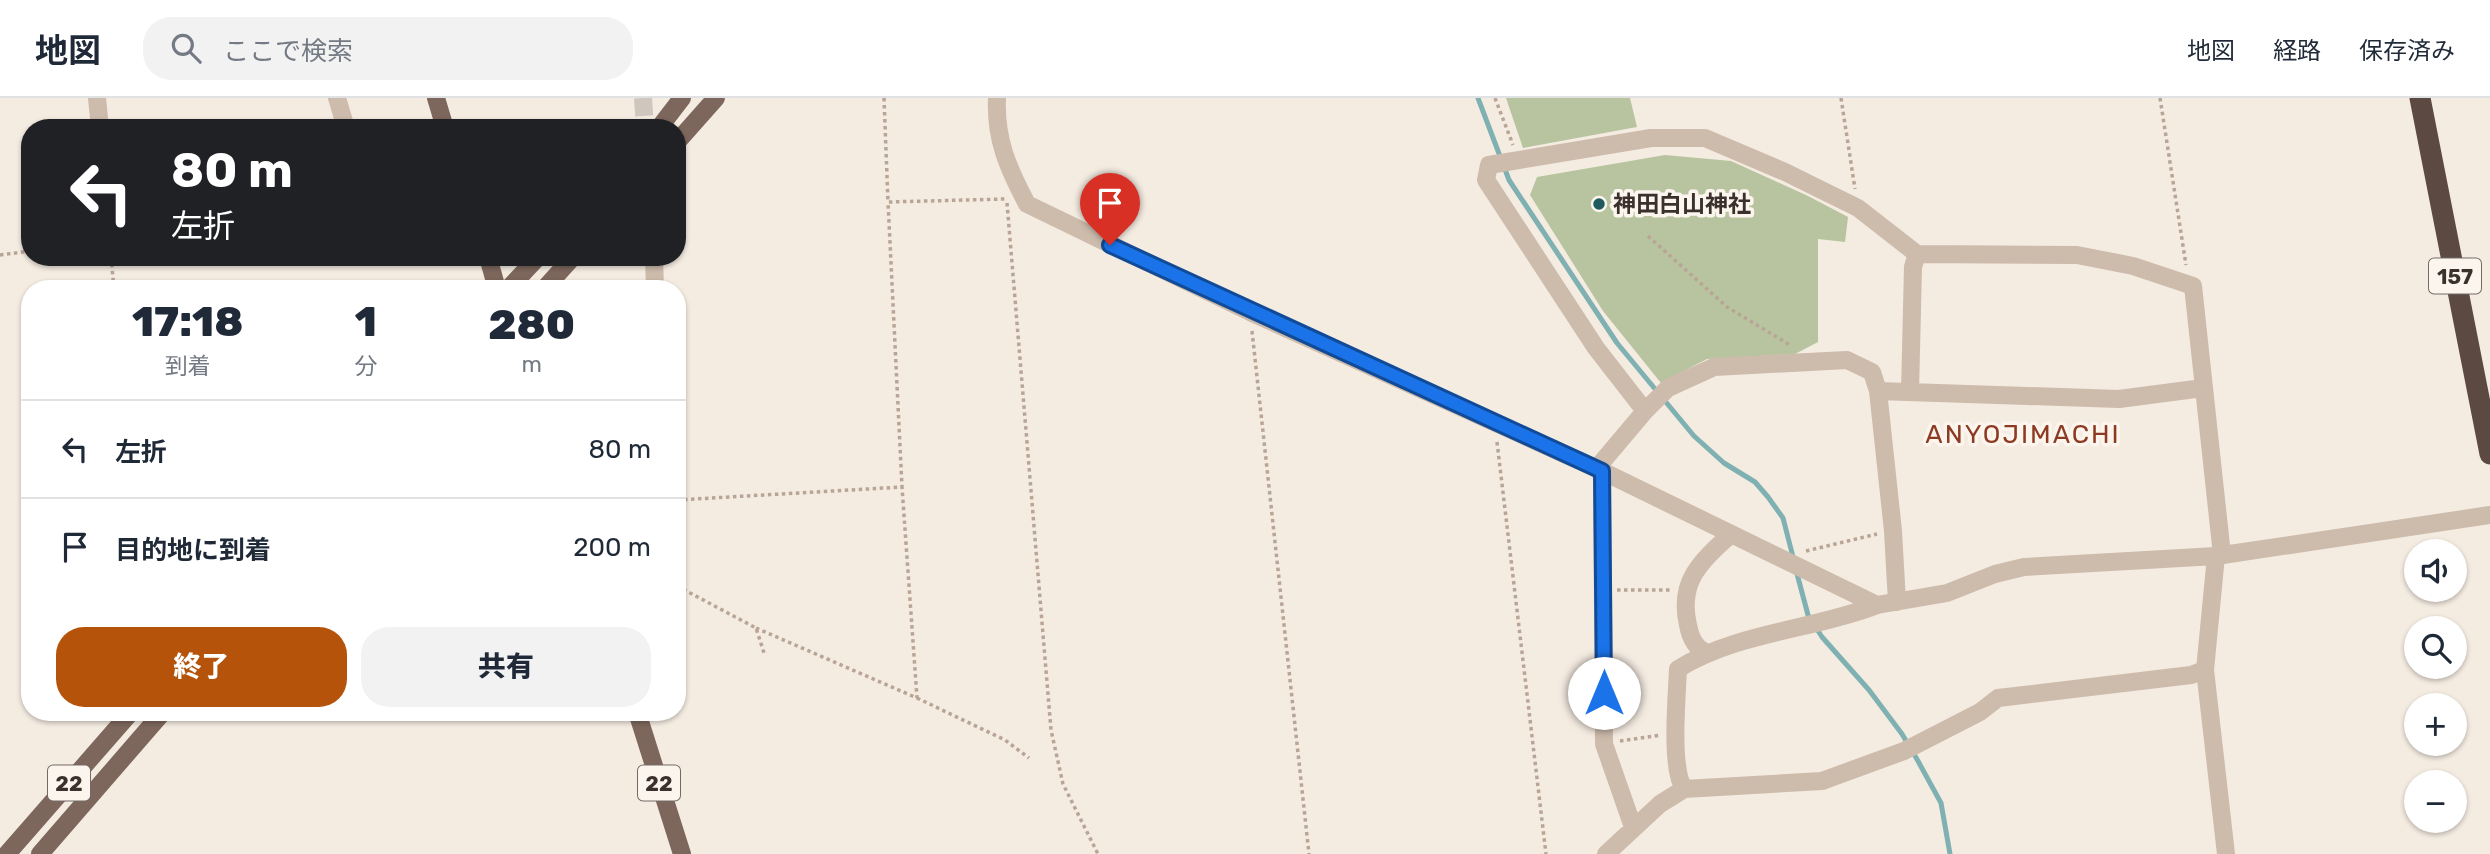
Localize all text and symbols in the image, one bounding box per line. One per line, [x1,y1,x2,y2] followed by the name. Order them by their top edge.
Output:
[143,17,633,80] search box
[167,29,205,67] icon: search
[35,31,101,70] text: 地図
[223,36,353,67] text: ここで検索
[2187,37,2235,65] text: 地図
[2273,37,2321,65] text: 経路
[2359,37,2455,65] text: 保存済み
[171,141,293,199] text: 80 m
[56,147,147,238] icon: left
[1080,173,1140,245] pin
[1091,184,1129,222] icon: arrive
[1613,190,1751,218] place label: 神田白山神社
[1591,196,1607,212] marker: 神田白山神社
[171,207,235,245] text: 左折
[2429,258,2481,294] road number: 157
[132,297,243,347] text: 17:18
[355,297,377,347] text: 1
[488,300,575,350] text: 280
[521,350,542,378] text: m
[165,352,211,380] text: 到着
[354,352,377,380] text: 分
[1925,419,2121,450] district label: ANYOJIMACHI
[56,430,94,468] icon: left
[588,434,651,465] text: 80 m
[115,437,167,468] text: 左折
[56,528,94,566] icon: arrive
[573,532,651,563] text: 200 m
[115,535,271,566] text: 目的地に到着
[2404,539,2467,833] map controls
[2404,539,2467,602] button: sound
[2404,616,2467,679] button: search
[56,627,347,707] button: 終了
[361,627,651,707] button: 共有
[1567,656,1641,730] position arrow
[2404,693,2467,756] button: +
[48,766,90,800] road number: 22
[638,766,680,800] road number: 22
[2404,770,2467,833] button: −

